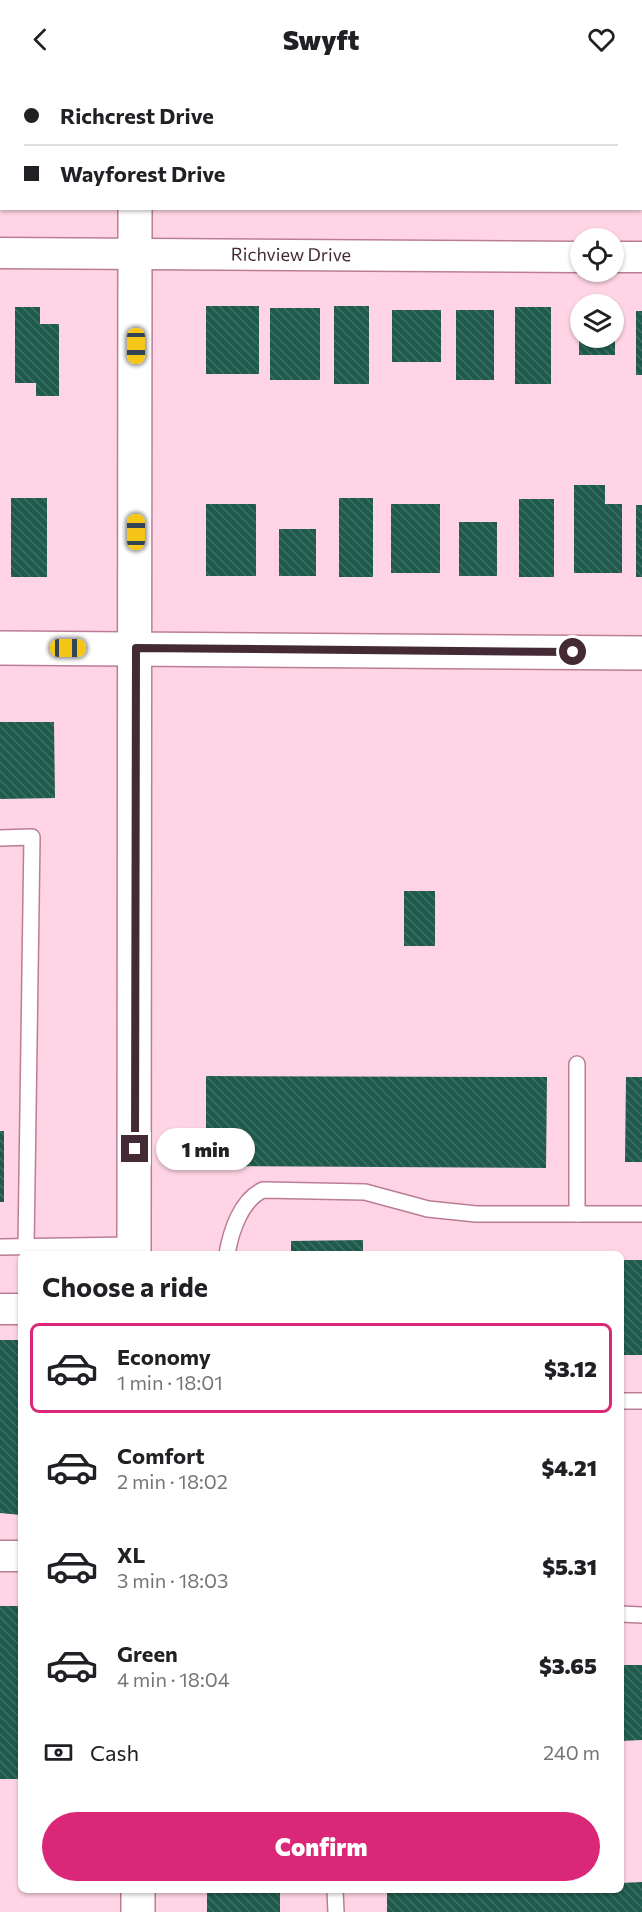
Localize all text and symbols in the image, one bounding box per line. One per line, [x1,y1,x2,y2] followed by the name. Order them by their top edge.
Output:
[24,23,57,56] icon: back
[283,23,359,56] text: Swyft
[585,23,618,56] icon: heart
[60,102,214,129] text: Richcrest Drive
[60,160,225,187] text: Wayforest Drive
[570,228,624,348] map controls
[570,228,624,282] button: locate
[231,243,351,265] street label: Richview Drive
[570,294,624,348] button: layers
[127,328,145,364] car
[127,514,145,550] car
[559,638,586,665] route start
[50,639,86,657] car
[156,1128,255,1170] callout: 1 min
[121,1135,148,1162] route end
[181,1137,230,1161] text: 1 min
[42,1270,208,1303] text: Choose a ride
[45,1341,99,1395] icon: car
[117,1343,211,1370] text: Economy
[544,1355,597,1382] text: $3.12
[117,1370,223,1394] text: 1 min · 18:01
[45,1440,99,1494] icon: car
[117,1442,205,1469] text: Comfort
[541,1454,597,1481] text: $4.21
[117,1469,228,1493] text: 2 min · 18:02
[45,1539,99,1593] icon: car
[117,1541,145,1568] text: XL
[542,1553,597,1580] text: $5.31
[117,1568,229,1592] text: 3 min · 18:03
[45,1638,99,1692] icon: car
[117,1640,178,1667] text: Green
[539,1652,597,1679] text: $3.65
[117,1667,230,1691] text: 4 min · 18:04
[42,1736,75,1769] icon: cash
[90,1739,139,1766] text: Cash
[543,1740,600,1764] text: 240 m
[42,1812,600,1881] button: Confirm

